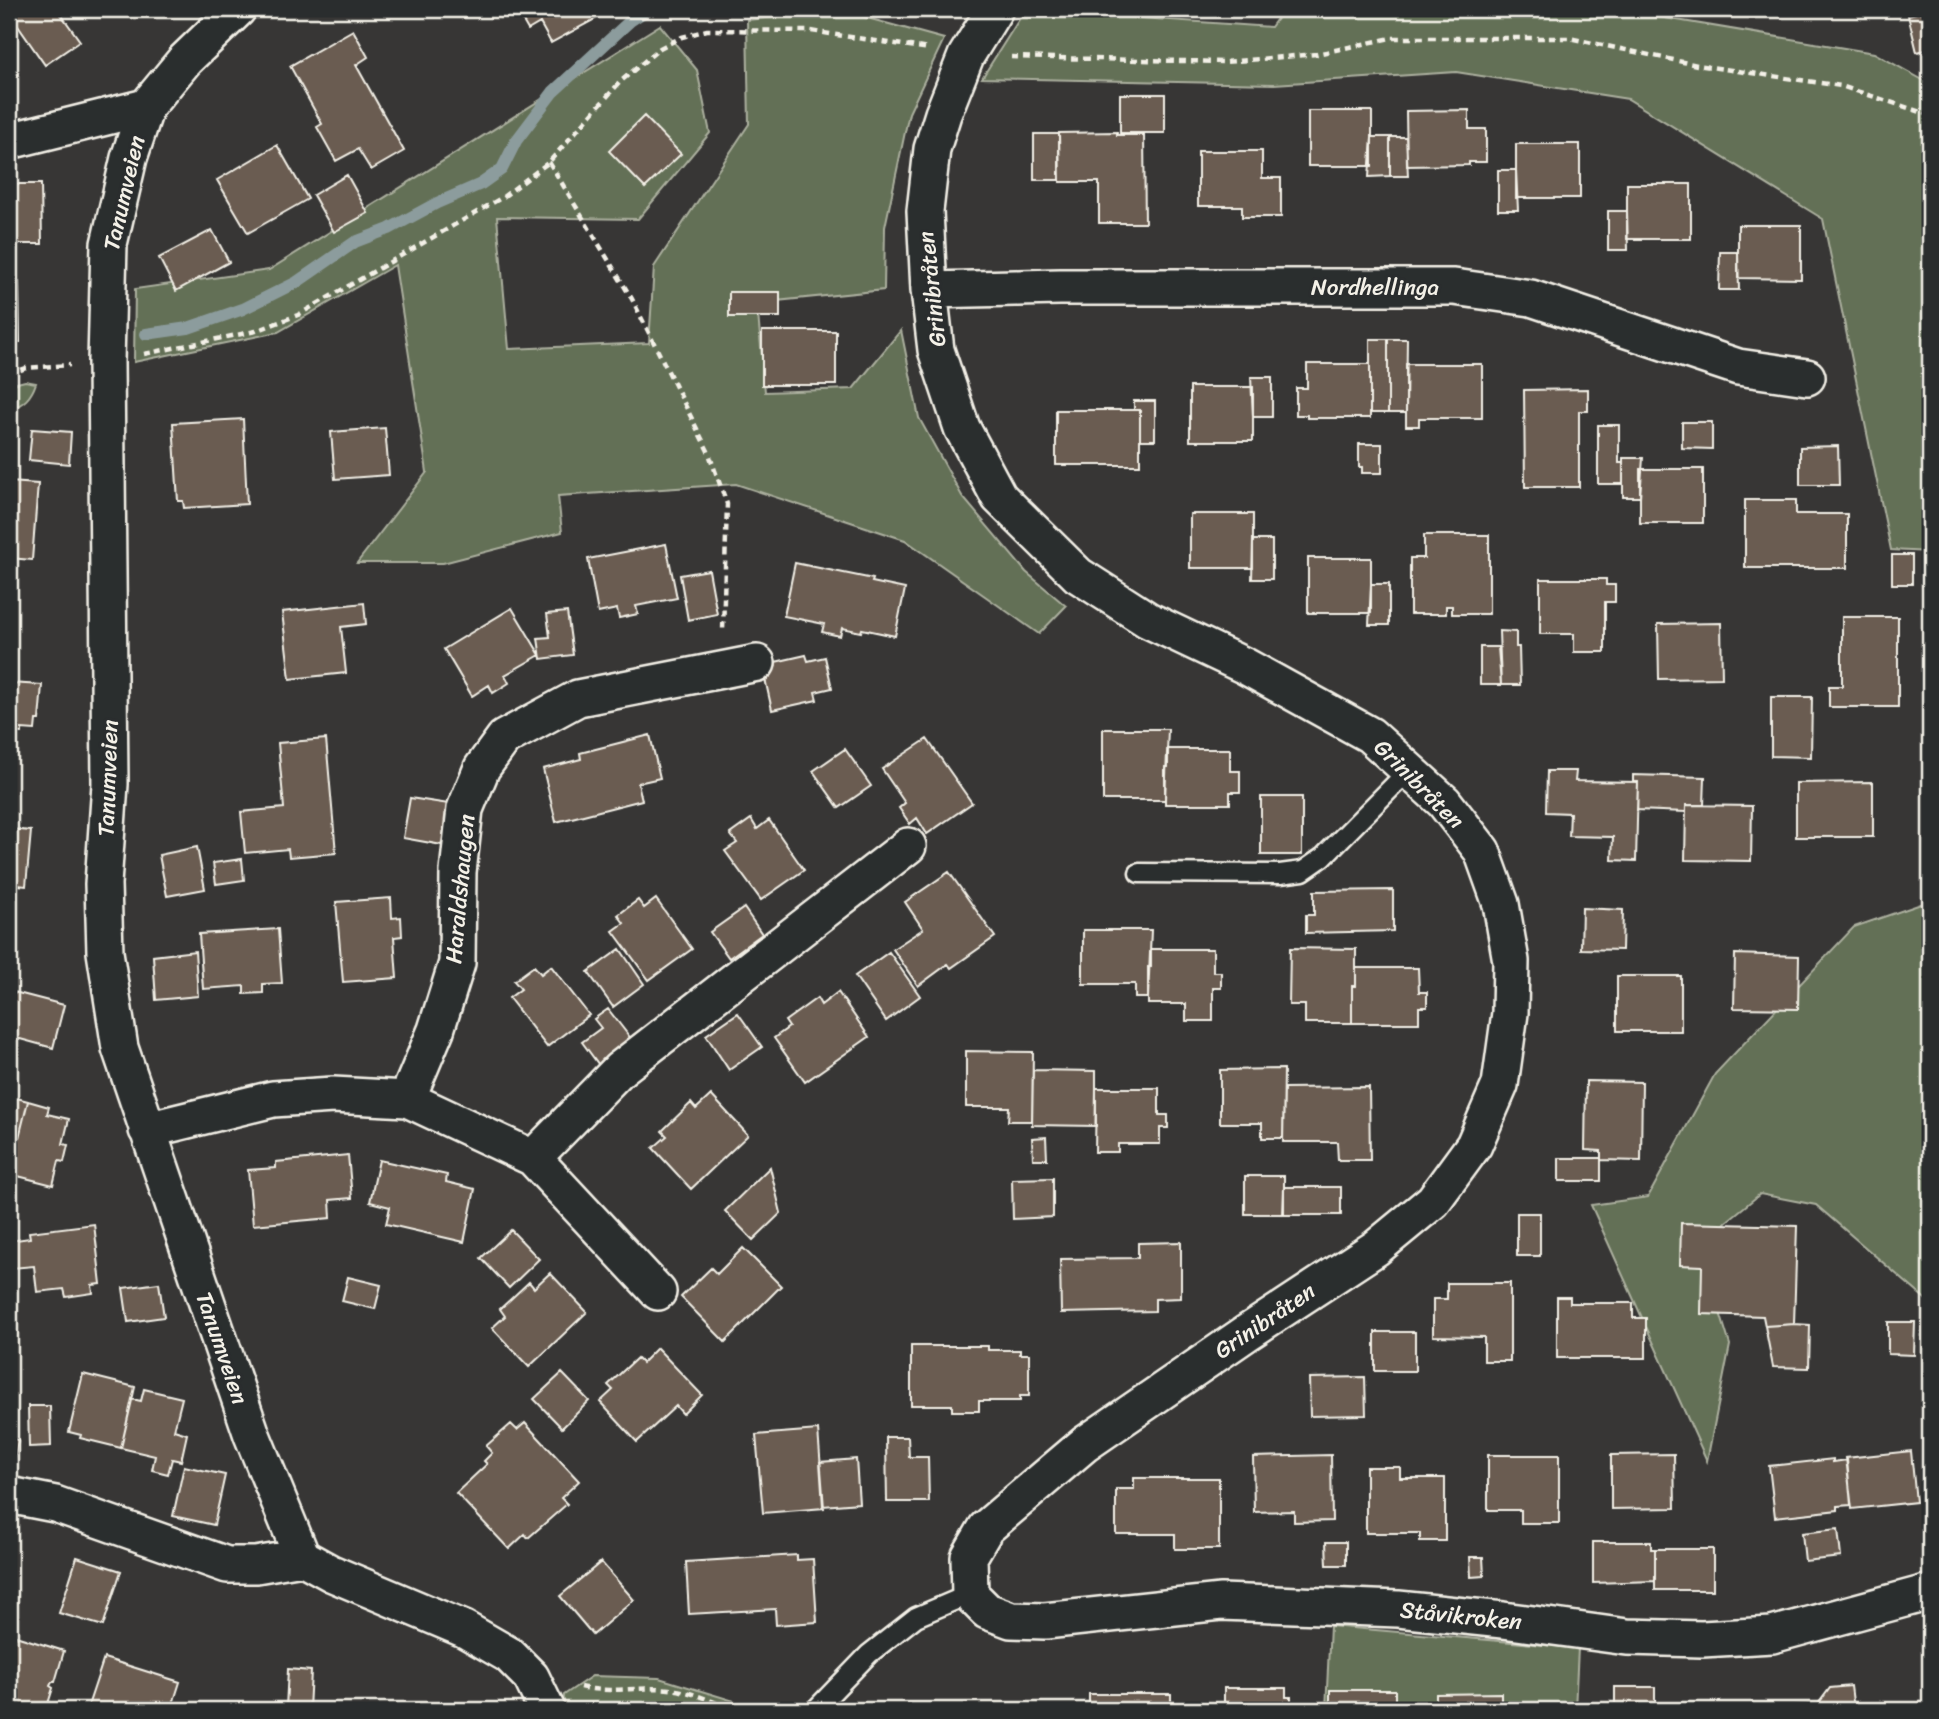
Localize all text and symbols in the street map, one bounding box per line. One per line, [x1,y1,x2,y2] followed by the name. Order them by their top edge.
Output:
[91,131,157,255] street label: Tanumveien
[906,229,958,349] street label: Grinibråten
[1311,267,1439,308] street label: Nordhellinga
[85,719,131,837] street label: Tanumveien
[1364,729,1475,840] street label: Grinibråten
[433,813,487,965] street label: Haraldshaugen
[1206,1271,1325,1370] street label: Grinibråten
[184,1286,260,1410] street label: Tanumveien
[1398,1589,1524,1643] street label: Ståvikroken

